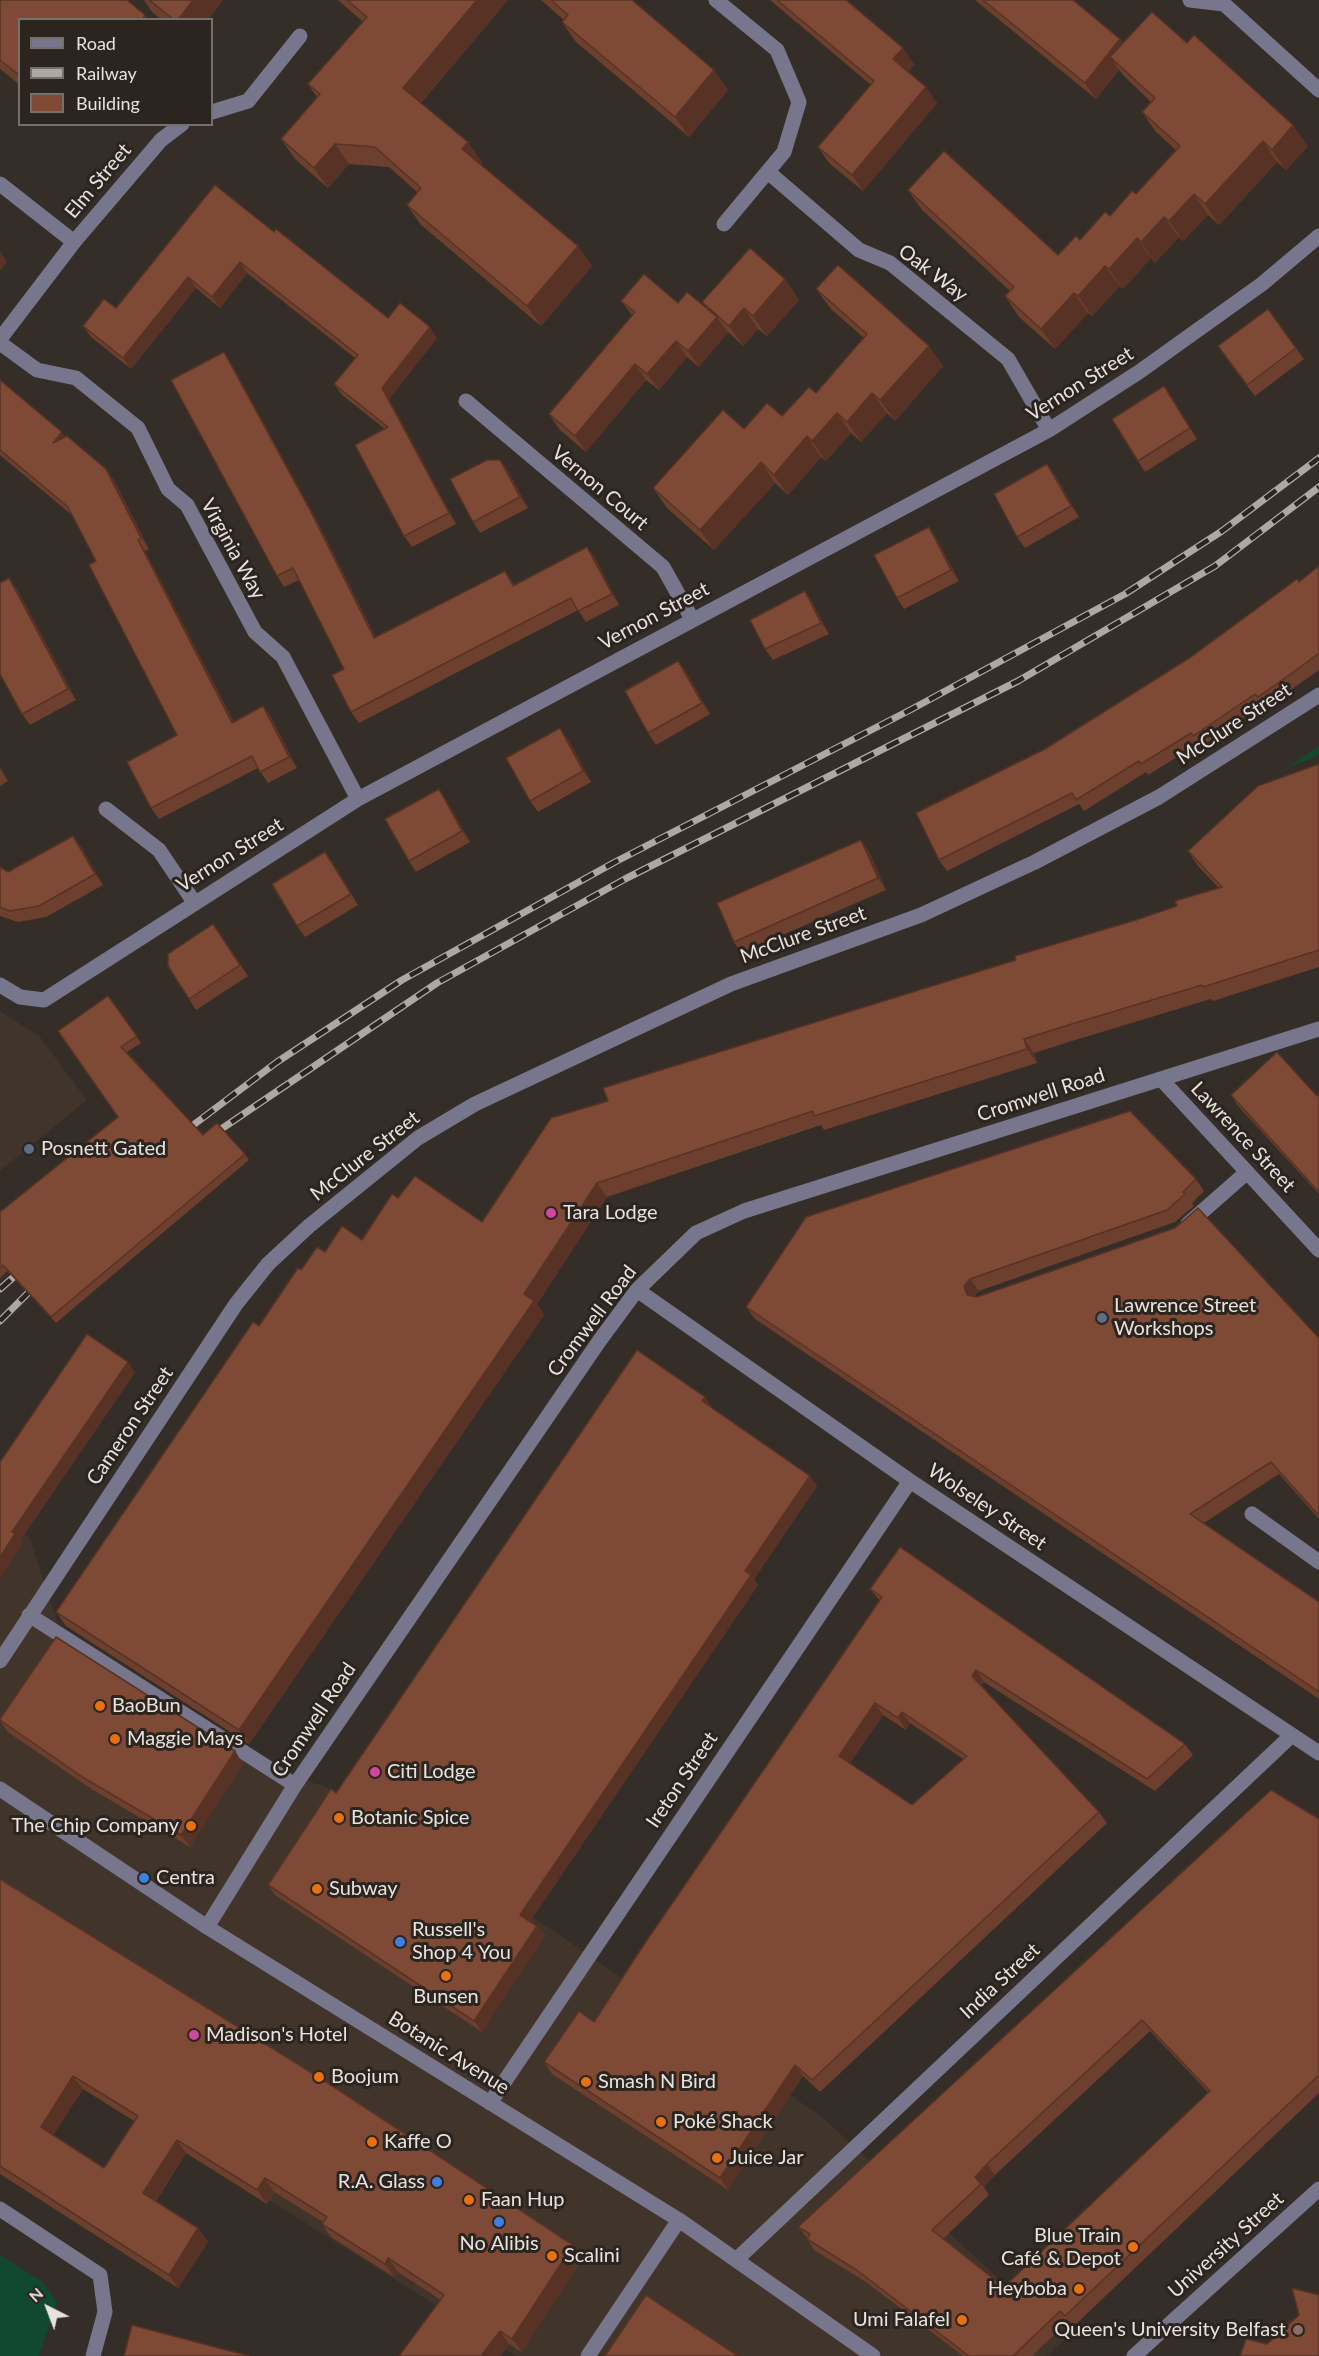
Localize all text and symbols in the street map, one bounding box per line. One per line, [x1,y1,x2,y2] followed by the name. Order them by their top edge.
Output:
[18,18,213,126] legend
[76,32,116,54] text: Road
[76,62,137,84] text: Railway
[76,92,140,114] text: Building
[60,139,136,223] street label: Elm Street
[894,239,972,307] street label: Oak Way
[1022,342,1138,426] street label: Vernon Street
[547,441,653,535] street label: Vernon Court
[196,495,270,603] street label: Virginia Way
[595,577,713,655] street label: Vernon Street
[1172,678,1296,770] street label: McClure Street
[172,813,288,897] street label: Vernon Street
[737,901,869,969] street label: McClure Street
[974,1063,1108,1127] street label: Cromwell Road
[1186,1077,1300,1197] street label: Lawrence Street
[306,1106,424,1206] street label: McClure Street
[41,1137,166,1161] place label: Posnett Gated
[22,1142,36,1156] marker: Posnett Gated
[563,1201,658,1225] place label: Tara Lodge
[544,1206,558,1220] marker: Tara Lodge
[542,1261,642,1381] street label: Cromwell Road
[1114,1294,1256,1341] place label: Lawrence Street Workshops
[1095,1311,1109,1325] marker: Lawrence Street Workshops
[82,1362,178,1490] street label: Cameron Street
[923,1458,1051,1556] street label: Wolseley Street
[267,1658,361,1782] street label: Cromwell Road
[112,1694,181,1718] place label: BaoBun
[93,1699,107,1713] marker: BaoBun
[127,1727,243,1751] place label: Maggie Mays
[641,1728,723,1832] street label: Ireton Street
[108,1732,122,1746] marker: Maggie Mays
[387,1760,475,1784] place label: Citi Lodge
[368,1765,382,1779] marker: Citi Lodge
[351,1806,469,1830] place label: Botanic Spice
[332,1811,346,1825] marker: Botanic Spice
[12,1814,179,1838] place label: The Chip Company
[184,1819,198,1833] marker: The Chip Company
[156,1866,215,1890] place label: Centra
[137,1871,151,1885] marker: Centra
[329,1877,397,1901] place label: Subway
[310,1882,324,1896] marker: Subway
[412,1918,511,1965] place label: Russell's Shop 4 You
[393,1935,407,1949] marker: Russell's Shop 4 You
[955,1938,1045,2024] street label: India Street
[439,1969,453,1983] marker: Bunsen
[413,1985,479,2009] place label: Bunsen
[384,2006,514,2100] street label: Botanic Avenue
[206,2023,347,2047] place label: Madison's Hotel
[187,2028,201,2042] marker: Madison's Hotel
[331,2065,399,2089] place label: Boojum
[312,2070,326,2084] marker: Boojum
[598,2070,716,2094] place label: Smash N Bird
[579,2075,593,2089] marker: Smash N Bird
[673,2110,773,2134] place label: Poké Shack
[654,2115,668,2129] marker: Poké Shack
[384,2130,452,2154] place label: Kaffe O
[365,2135,379,2149] marker: Kaffe O
[729,2146,803,2170] place label: Juice Jar
[710,2151,724,2165] marker: Juice Jar
[338,2170,425,2194] place label: R.A. Glass
[430,2175,444,2189] marker: R.A. Glass
[1163,2187,1289,2303] street label: University Street
[481,2188,564,2212] place label: Faan Hup
[462,2193,476,2207] marker: Faan Hup
[492,2215,506,2229] marker: No Alibis
[1001,2224,1121,2271] place label: Blue Train Café & Depot
[459,2232,539,2256] place label: No Alibis
[1126,2240,1140,2254] marker: Blue Train Café & Depot
[564,2244,620,2268] place label: Scalini
[545,2249,559,2263] marker: Scalini
[988,2277,1067,2301] place label: Heyboba
[18,2278,78,2338] north arrow
[1072,2282,1086,2296] marker: Heyboba
[25,2283,47,2305] text: N
[853,2308,950,2332] place label: Umi Falafel
[955,2313,969,2327] marker: Umi Falafel
[1054,2318,1286,2342] place label: Queen's University Belfast
[1291,2323,1305,2337] marker: Queen's University Belfast

